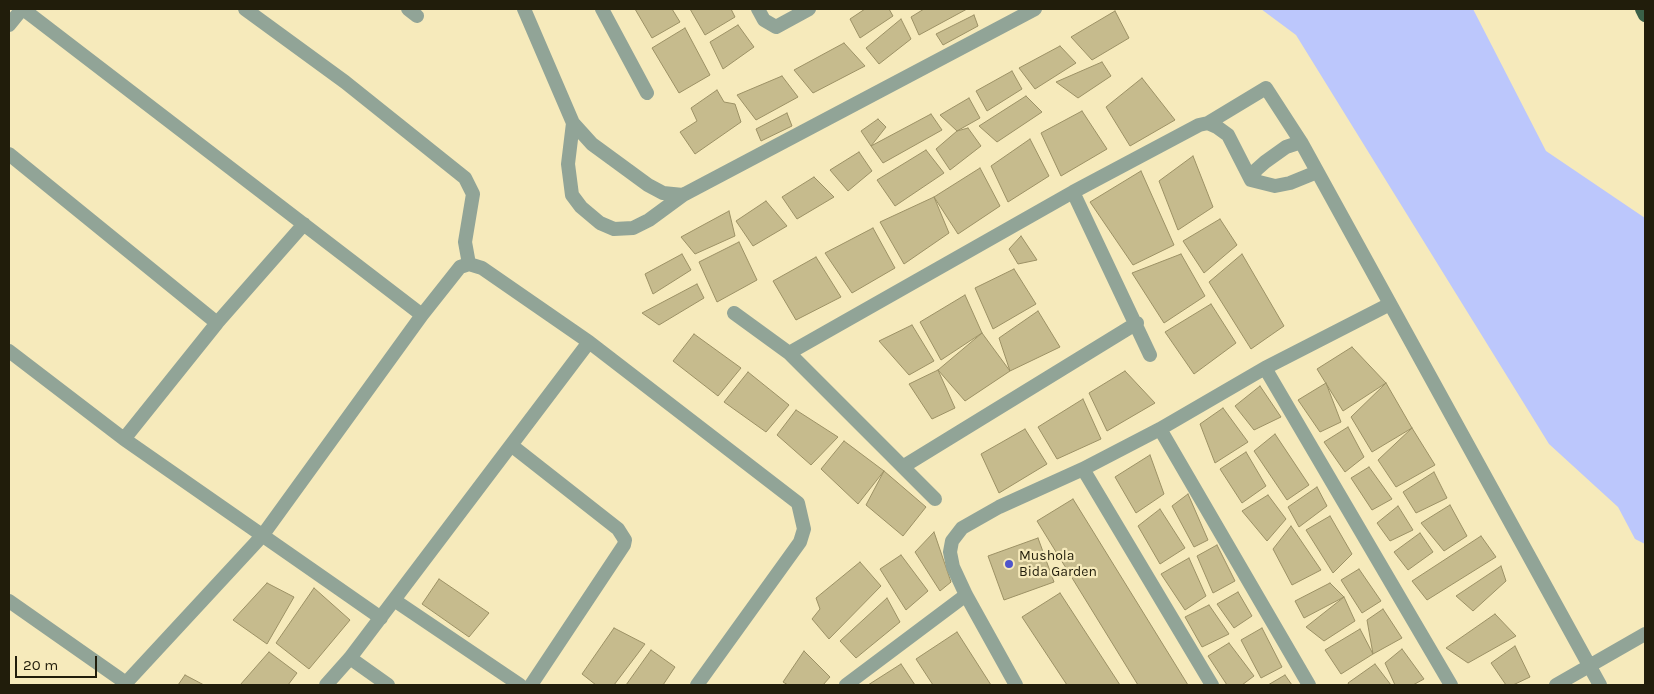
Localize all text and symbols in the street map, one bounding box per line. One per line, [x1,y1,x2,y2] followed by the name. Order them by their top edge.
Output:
[1019,548,1097,580] place label: Mushola Bida Garden
[1003,558,1015,570] marker: Mushola Bida Garden
[18,646,100,678] scale bar
[23,656,58,674] text: 20 m

